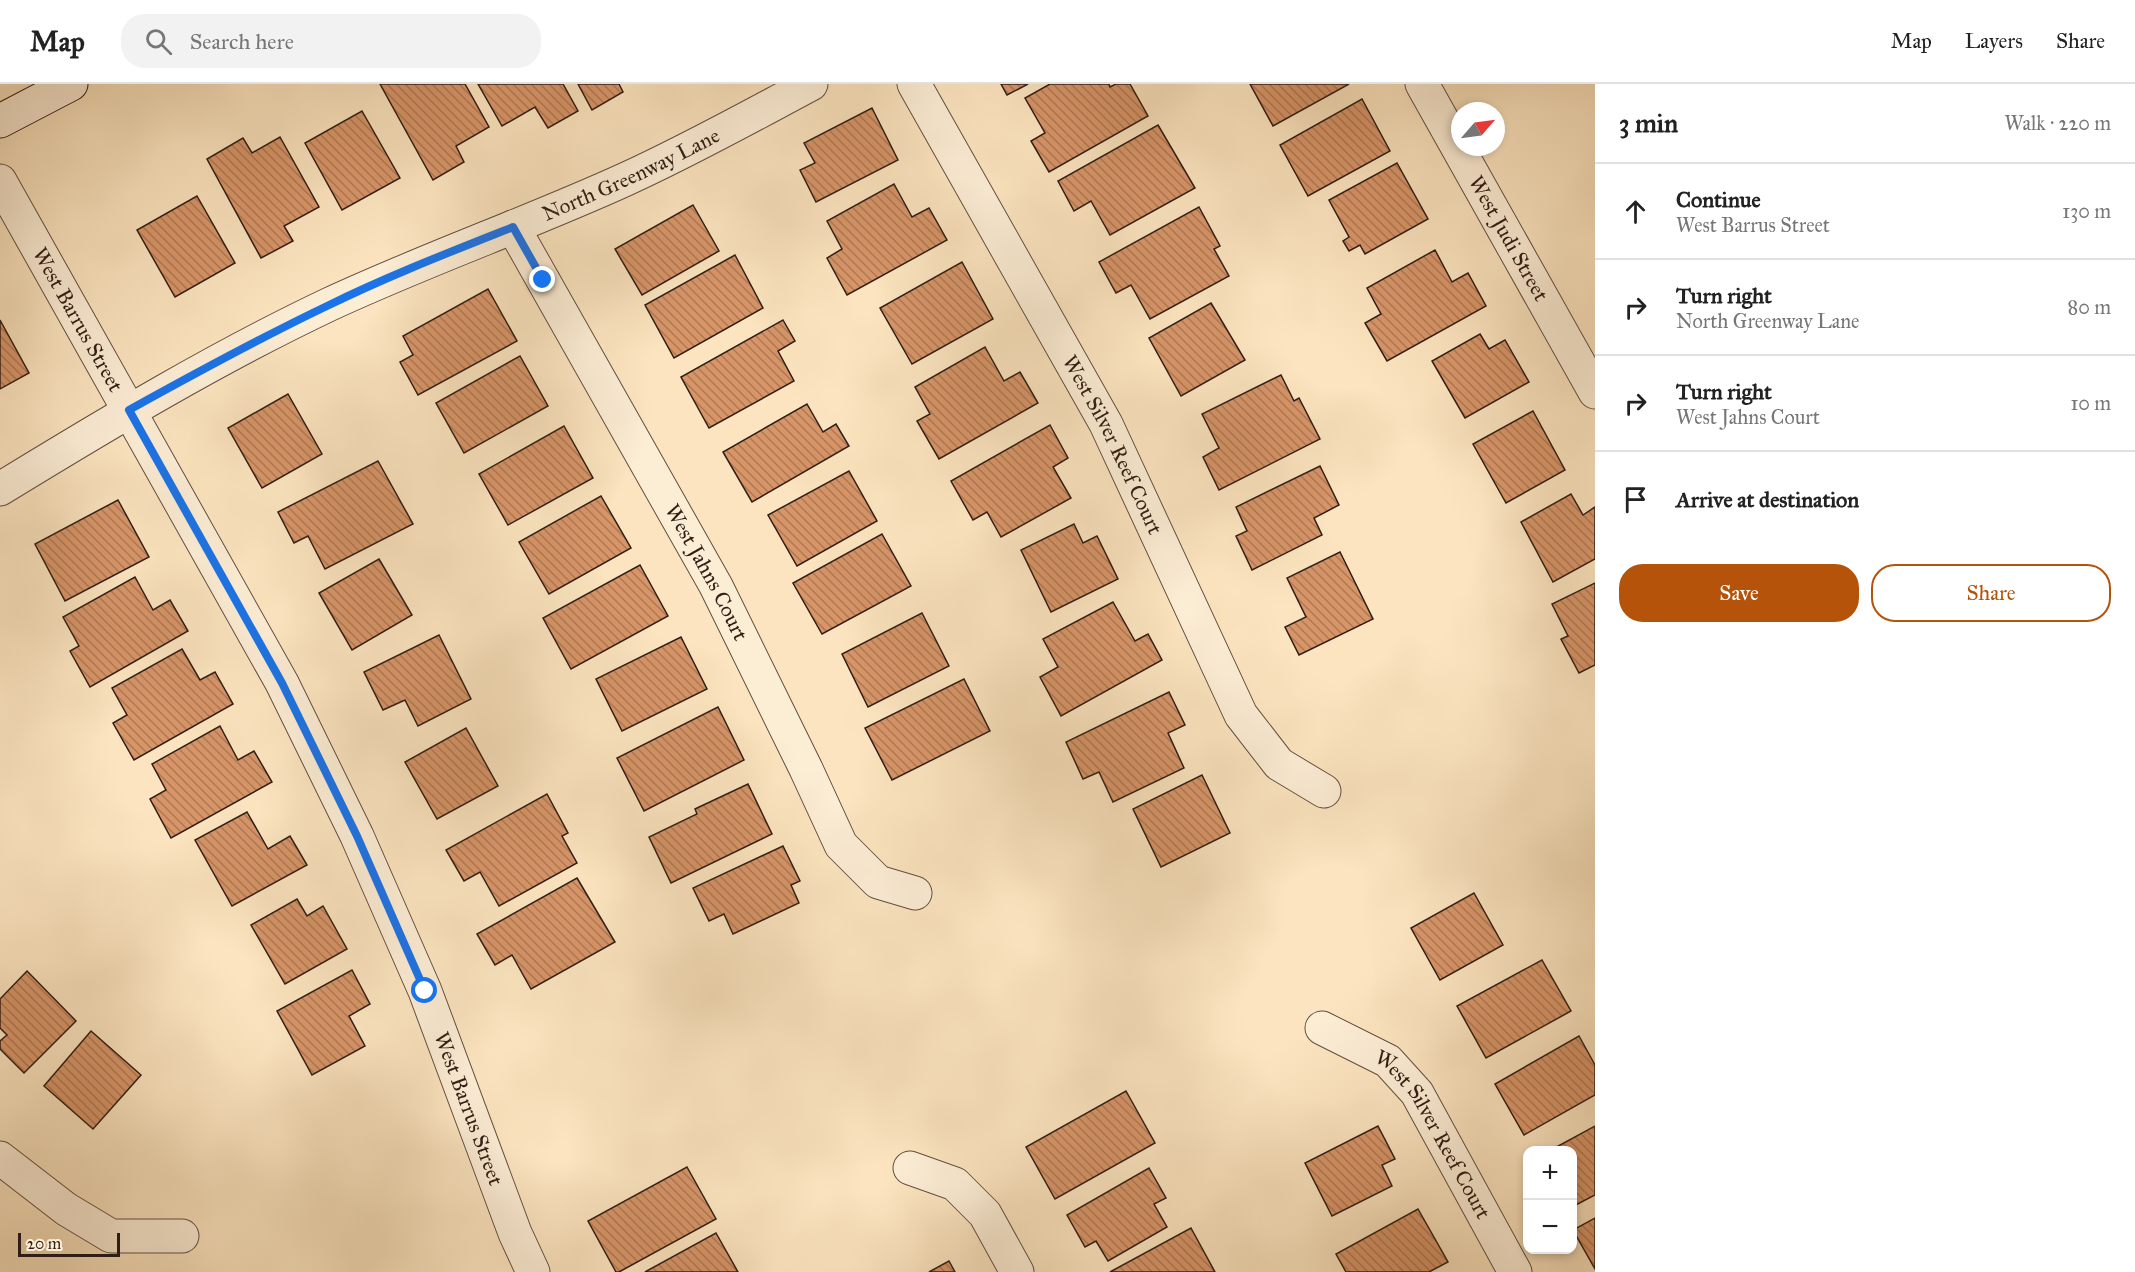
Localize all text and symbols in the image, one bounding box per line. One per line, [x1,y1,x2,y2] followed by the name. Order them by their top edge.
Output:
[121,14,541,68] search box
[30,24,85,59] text: Map
[142,25,175,58] icon: search
[190,28,294,55] text: Search here
[1891,28,1932,54] text: Map
[1965,28,2023,54] text: Layers
[2056,28,2105,54] text: Share
[1451,102,1505,156] north arrow
[1619,107,1678,139] text: 3 min
[2004,111,2111,135] text: Walk · 220 m
[538,122,724,227] street label: North Greenway Lane
[1463,171,1555,306] street label: West Judi Street
[1676,186,1761,213] text: Continue
[1619,195,1652,228] icon: ahead
[2062,199,2111,223] text: 130 m
[1676,213,1830,237] text: West Barrus Street
[27,243,129,397] street label: West Barrus Street
[529,266,555,292] route end
[1676,282,1772,309] text: Turn right
[1619,291,1652,324] icon: right
[2068,295,2111,319] text: 80 m
[1676,309,1859,333] text: North Greenway Lane
[1057,351,1169,539] street label: West Silver Reef Court
[1676,378,1772,405] text: Turn right
[1619,387,1652,420] icon: right
[2070,391,2111,415] text: 10 m
[1676,405,1820,429] text: West Jahns Court
[1619,483,1652,516] icon: arrive
[1676,486,1859,513] text: Arrive at destination
[659,500,754,645] street label: West Jahns Court
[1619,564,1859,622] button: Save
[1871,564,2111,622] button: Share
[411,977,437,1003] route start
[428,1028,509,1190] street label: West Barrus Street
[1371,1044,1497,1224] street label: West Silver Reef Court
[1523,1146,1577,1254] map controls
[1523,1146,1577,1200] button: +
[1523,1200,1577,1254] button: −
[18,1230,120,1258] scale bar
[27,1234,61,1253] text: 20 m

